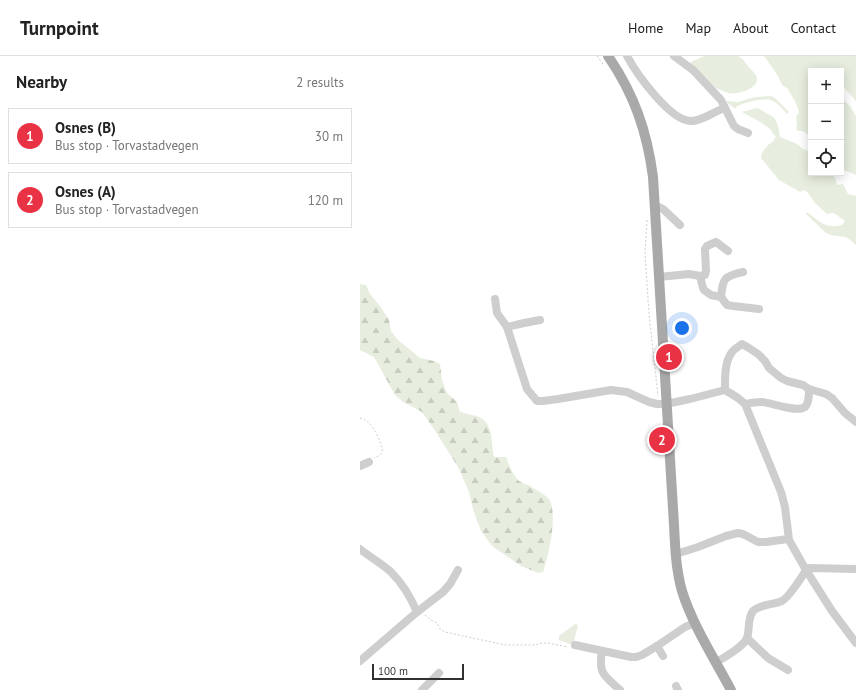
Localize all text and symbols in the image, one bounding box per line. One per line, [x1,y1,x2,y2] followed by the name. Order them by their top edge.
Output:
[20,16,99,40] text: Turnpoint
[628,19,663,37] text: Home
[685,19,711,37] text: Map
[733,19,769,37] text: About
[791,19,836,37] text: Contact
[808,68,844,176] map controls
[808,68,844,104] button: +
[16,71,67,93] text: Nearby
[296,74,344,91] text: 2 results
[808,104,844,140] button: −
[55,118,116,137] text: Osnes (B)
[26,128,34,145] text: 1
[315,128,343,145] text: 30 m
[55,137,199,154] text: Bus stop · Torvastadvegen
[808,140,844,176] button: locate
[55,182,116,201] text: Osnes (A)
[26,192,34,209] text: 2
[308,192,343,209] text: 120 m
[55,201,199,218] text: Bus stop · Torvastadvegen
[672,318,692,338] your location
[656,342,682,372] pin: 1
[649,425,675,455] pin: 2
[372,662,464,681] scale bar
[378,664,408,678] text: 100 m

